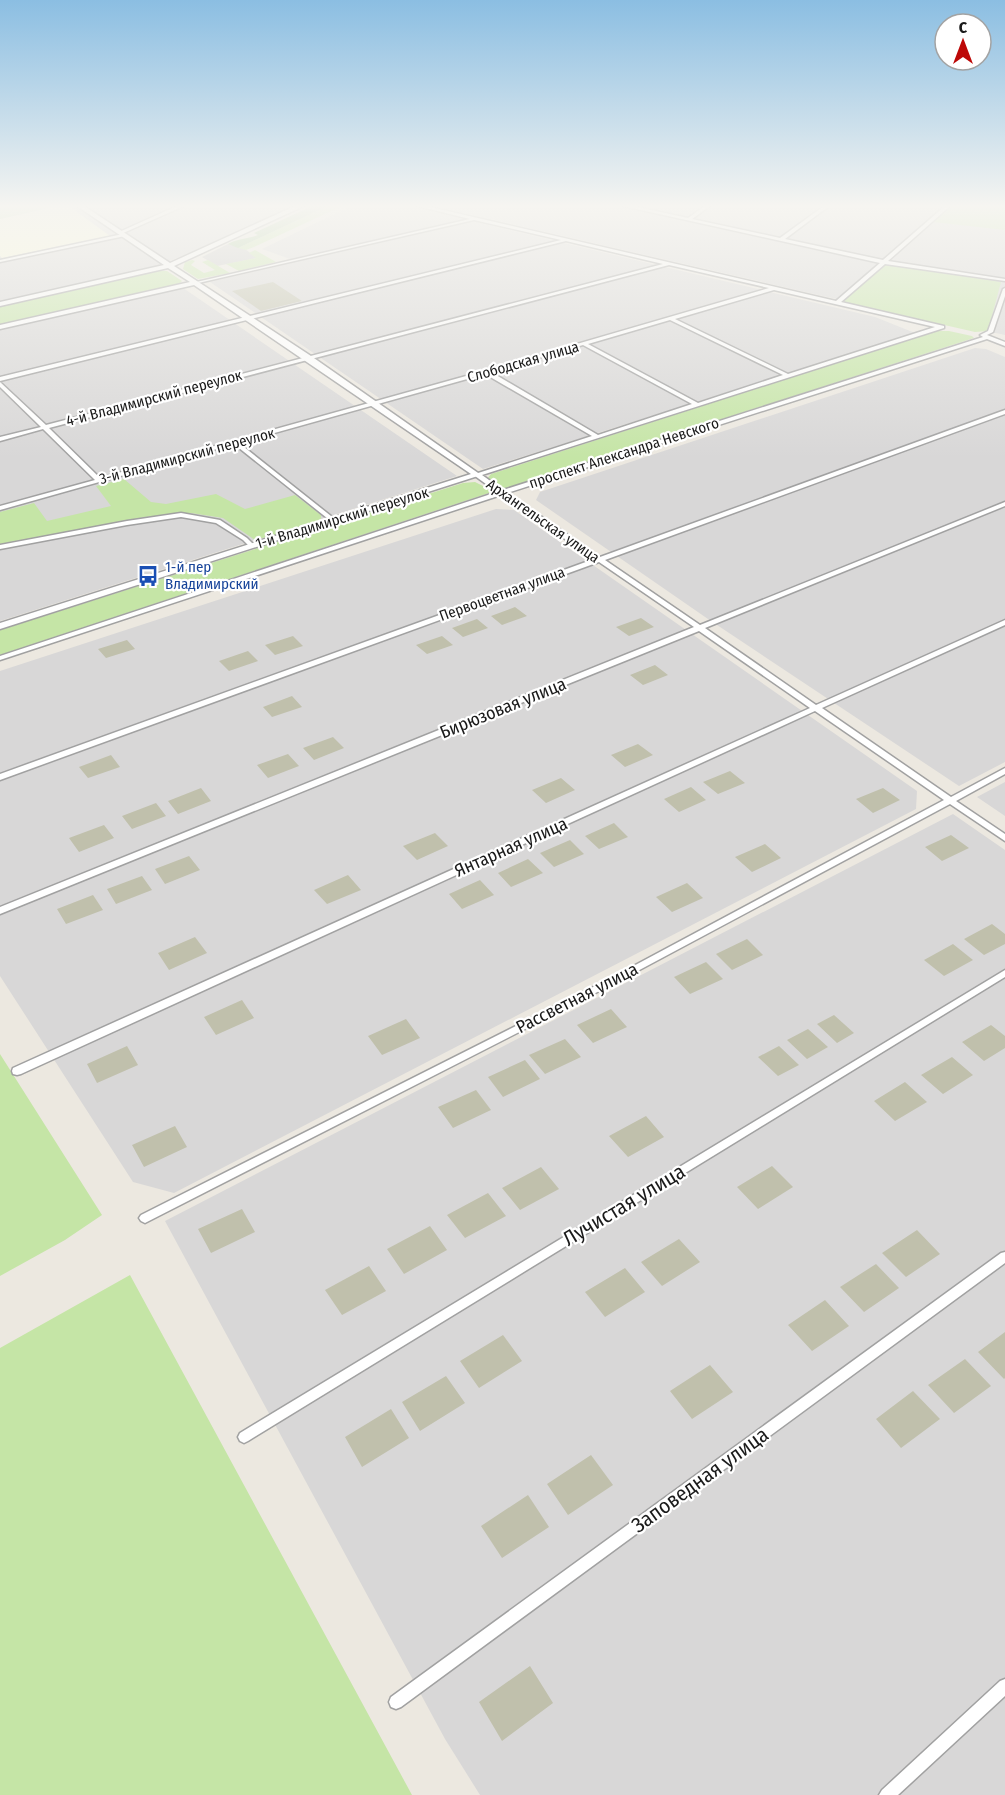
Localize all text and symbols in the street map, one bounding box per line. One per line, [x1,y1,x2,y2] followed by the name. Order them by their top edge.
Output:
[933,12,993,72] north arrow
[959,18,968,37] text: С
[465,337,581,387] street label: Слободская улица
[64,366,244,430] street label: 4-й Владимирский переулок
[527,414,721,492] street label: проспект Александра Невского
[97,424,277,488] street label: 3-й Владимирский переулок
[483,475,603,567] street label: Архангельская улица
[253,483,431,553] street label: 1-й Владимирский переулок
[165,558,259,593] place label: 1-й пер Владимирский
[437,563,567,625] street label: Первоцветная улица
[136,564,160,588] bus stop icon: 1-й пер Владимирский
[437,673,570,743] street label: Бирюзовая улица
[451,812,571,882] street label: Янтарная улица
[512,958,642,1038] street label: Рассветная улица
[558,1158,690,1252] street label: Лучистая улица
[626,1422,774,1538] street label: Заповедная улица

